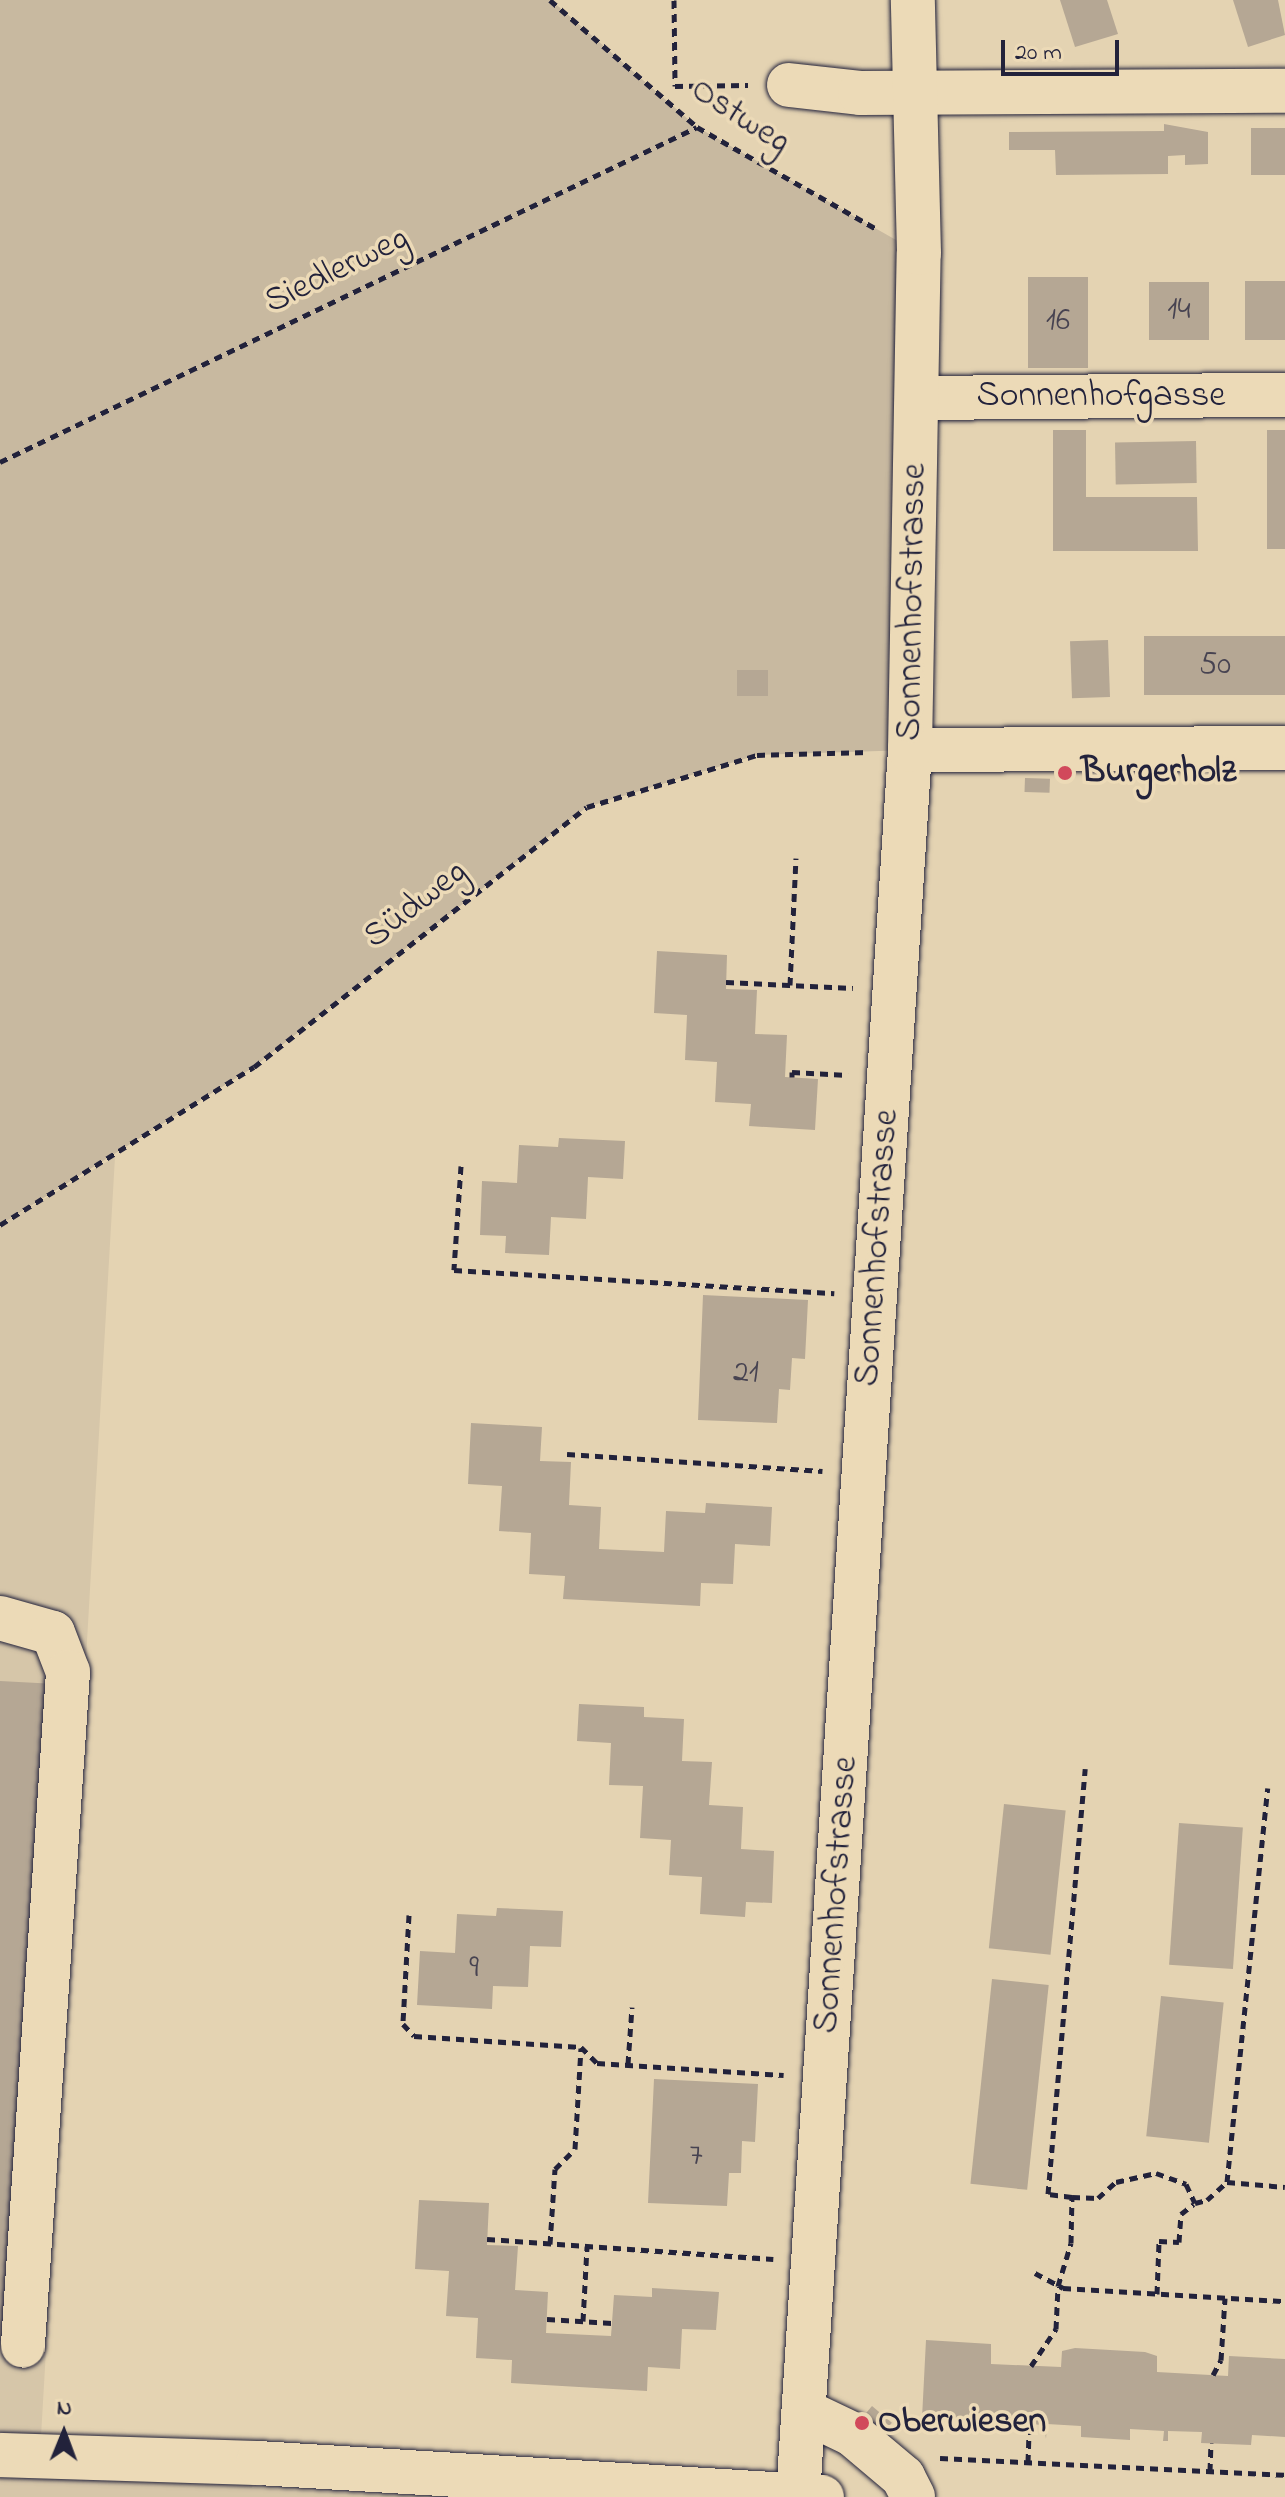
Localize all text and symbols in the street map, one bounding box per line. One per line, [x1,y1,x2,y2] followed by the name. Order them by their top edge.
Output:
[1005,24,1123,74] scale bar
[1015,36,1062,71] text: 20 m
[682,69,798,165] street label: Ostweg
[258,218,416,324] street label: Siedlerweg
[1167,292,1191,330] house number: 14
[1046,303,1070,341] house number: 16
[977,375,1225,419] street label: Sonnenhofgasse
[889,463,937,741] street label: Sonnenhofstrasse
[1199,647,1231,685] house number: 50
[1081,751,1236,795] place label: Burgerholz
[1056,764,1074,782] marker: Burgerholz
[356,851,476,959] street label: Südweg
[847,1108,909,1388] street label: Sonnenhofstrasse
[733,1355,759,1393] house number: 21
[806,1755,868,2035] street label: Sonnenhofstrasse
[469,1950,479,1988] house number: 9
[689,2138,703,2176] house number: 7
[24,2393,104,2473] north arrow
[57,2393,72,2425] text: N
[878,2401,1046,2445] place label: Oberwiesen
[853,2414,871,2432] marker: Oberwiesen

